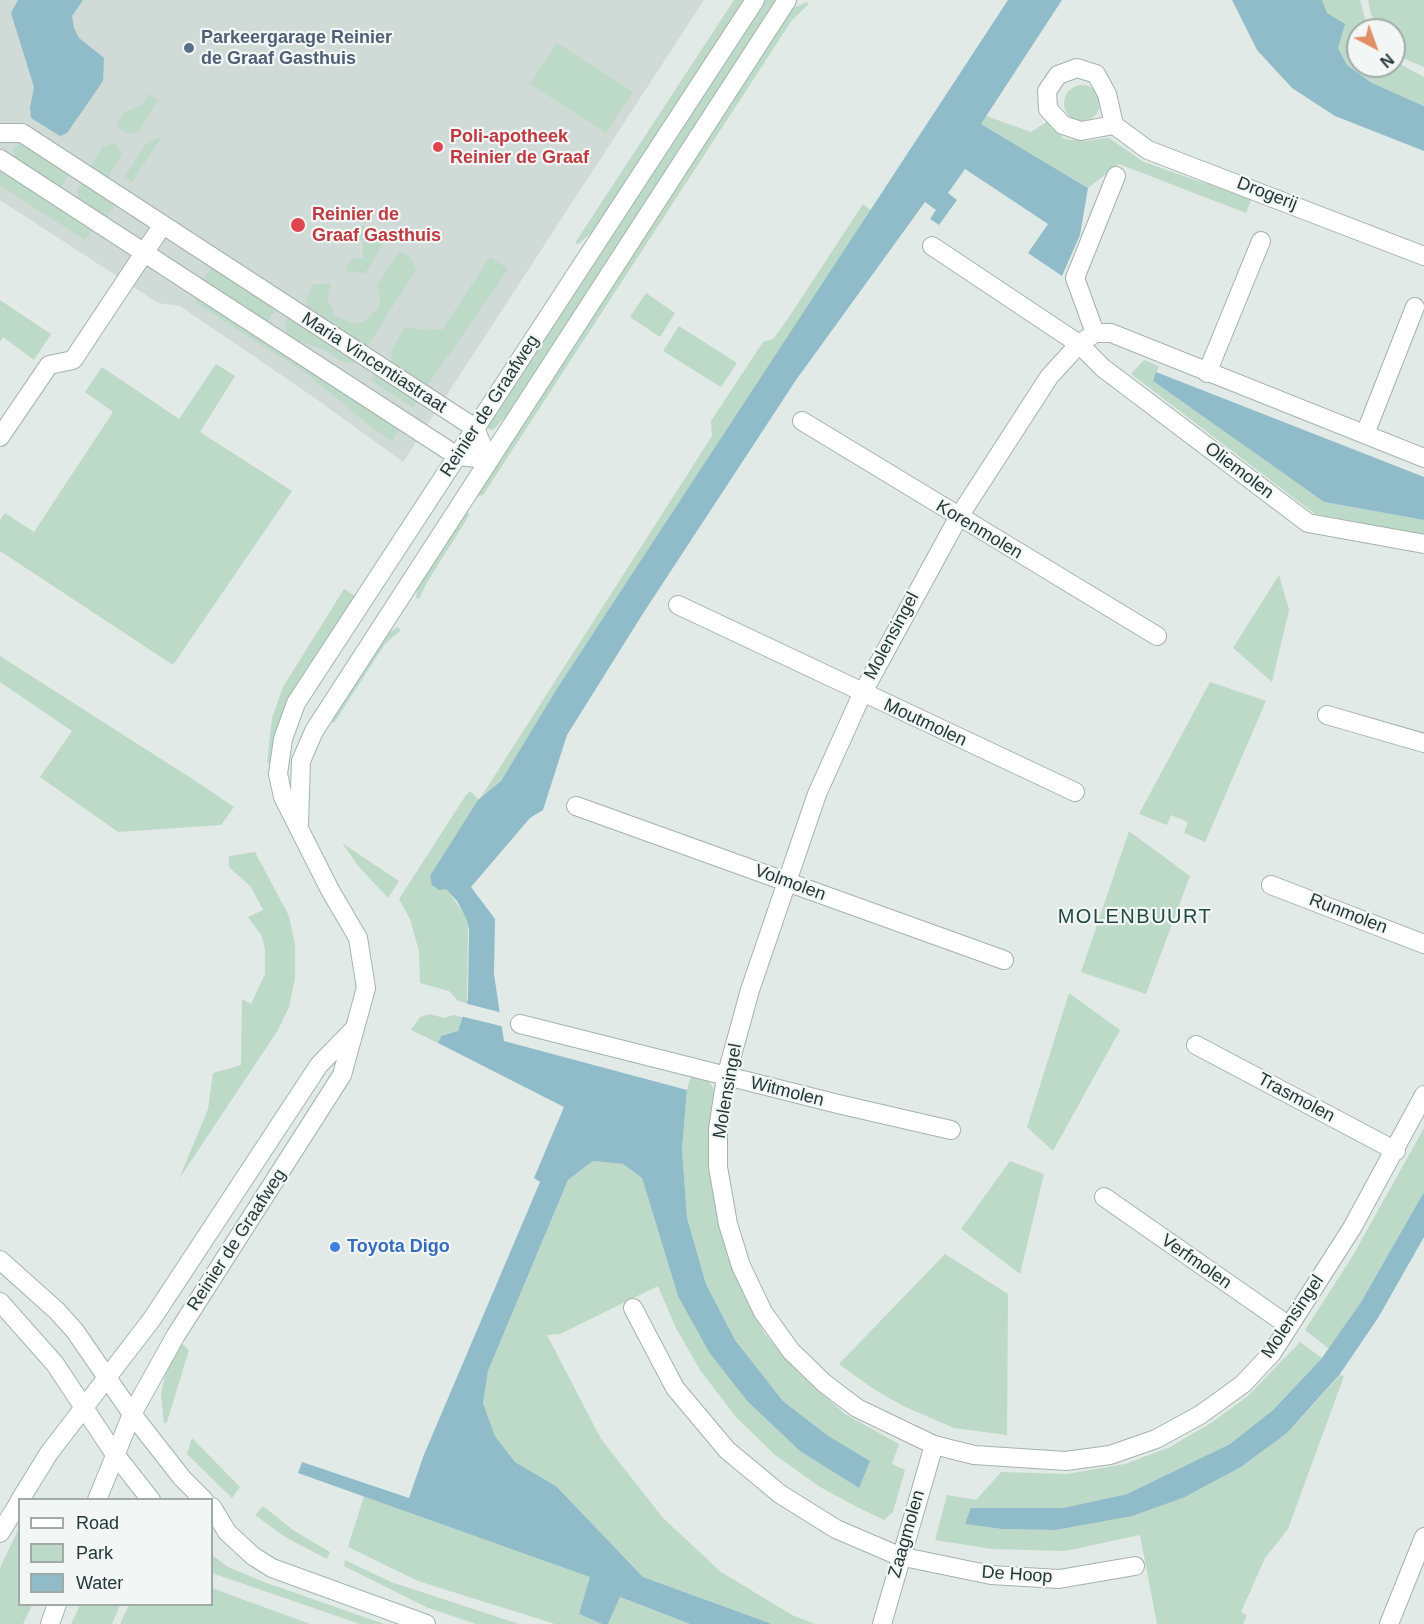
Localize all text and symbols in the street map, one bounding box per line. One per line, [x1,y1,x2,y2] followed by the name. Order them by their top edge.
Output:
[1346,18,1406,78] north arrow
[201,27,392,70] place label: Parkeergarage Reinier de Graaf Gasthuis
[182,41,196,55] marker: Parkeergarage Reinier de Graaf Gasthuis
[1377,50,1397,71] text: N
[450,126,589,168] place label: Poli-apotheek Reinier de Graaf
[431,140,445,154] marker: Poli-apotheek Reinier de Graaf
[1234,173,1300,215] street label: Drogerij
[312,204,441,246] place label: Reinier de Graaf Gasthuis
[289,216,307,234] marker: Reinier de Graaf Gasthuis
[297,308,451,418] street label: Maria Vincentiastraat
[436,331,544,481] street label: Reinier de Graafweg
[1200,438,1278,504] street label: Oliemolen
[932,496,1026,564] street label: Korenmolen
[860,589,924,683] street label: Molensingel
[880,694,970,752] street label: Moutmolen
[752,860,828,906] street label: Volmolen
[1306,889,1390,939] street label: Runmolen
[1058,905,1212,929] district label: MOLENBUURT
[709,1042,747,1140] street label: Molensingel
[1254,1069,1338,1127] street label: Trasmolen
[748,1072,826,1112] street label: Witmolen
[183,1165,291,1315] street label: Reinier de Graafweg
[1157,1230,1235,1294] street label: Verfmolen
[347,1236,450,1258] place label: Toyota Digo
[328,1240,342,1254] marker: Toyota Digo
[1257,1271,1329,1363] street label: Molensingel
[884,1488,930,1580] street label: Zaagmolen
[18,1498,213,1606] legend
[76,1513,119,1533] text: Road
[76,1543,113,1563] text: Park
[981,1562,1053,1588] street label: De Hoop
[76,1573,123,1593] text: Water

